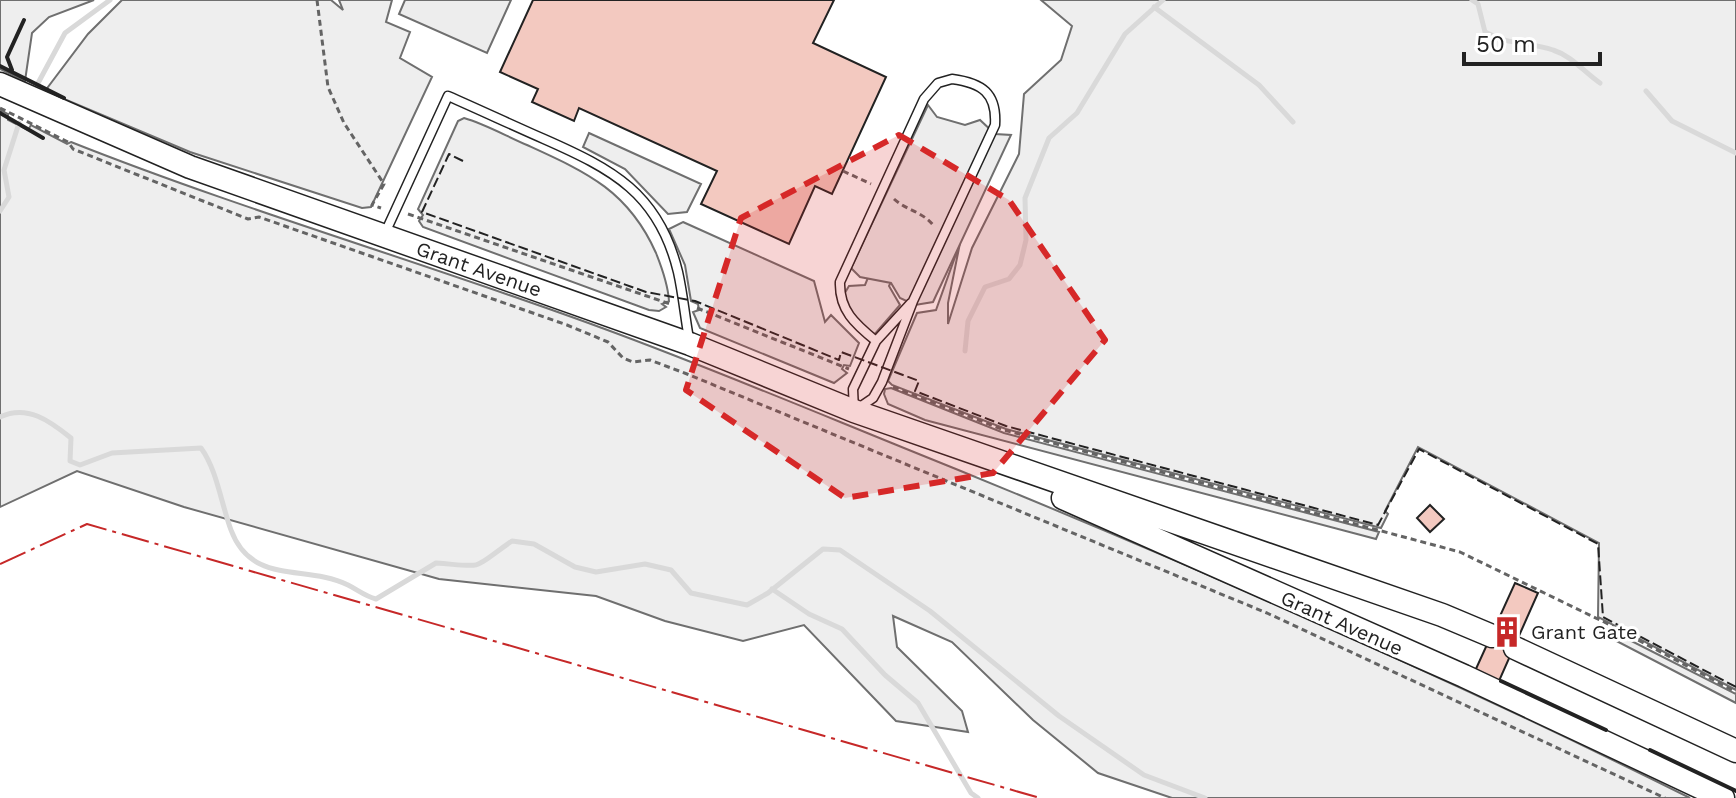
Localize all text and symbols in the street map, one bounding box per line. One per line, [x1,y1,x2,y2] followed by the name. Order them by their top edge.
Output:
[1464,16,1600,66] scale bar
[1476,30,1536,58] text: 50 m
[413,236,545,302] street label: Grant Avenue
[1277,585,1407,661] street label: Grant Avenue
[1490,615,1524,649] building icon: Grant Gate
[1531,620,1637,644] place label: Grant Gate

